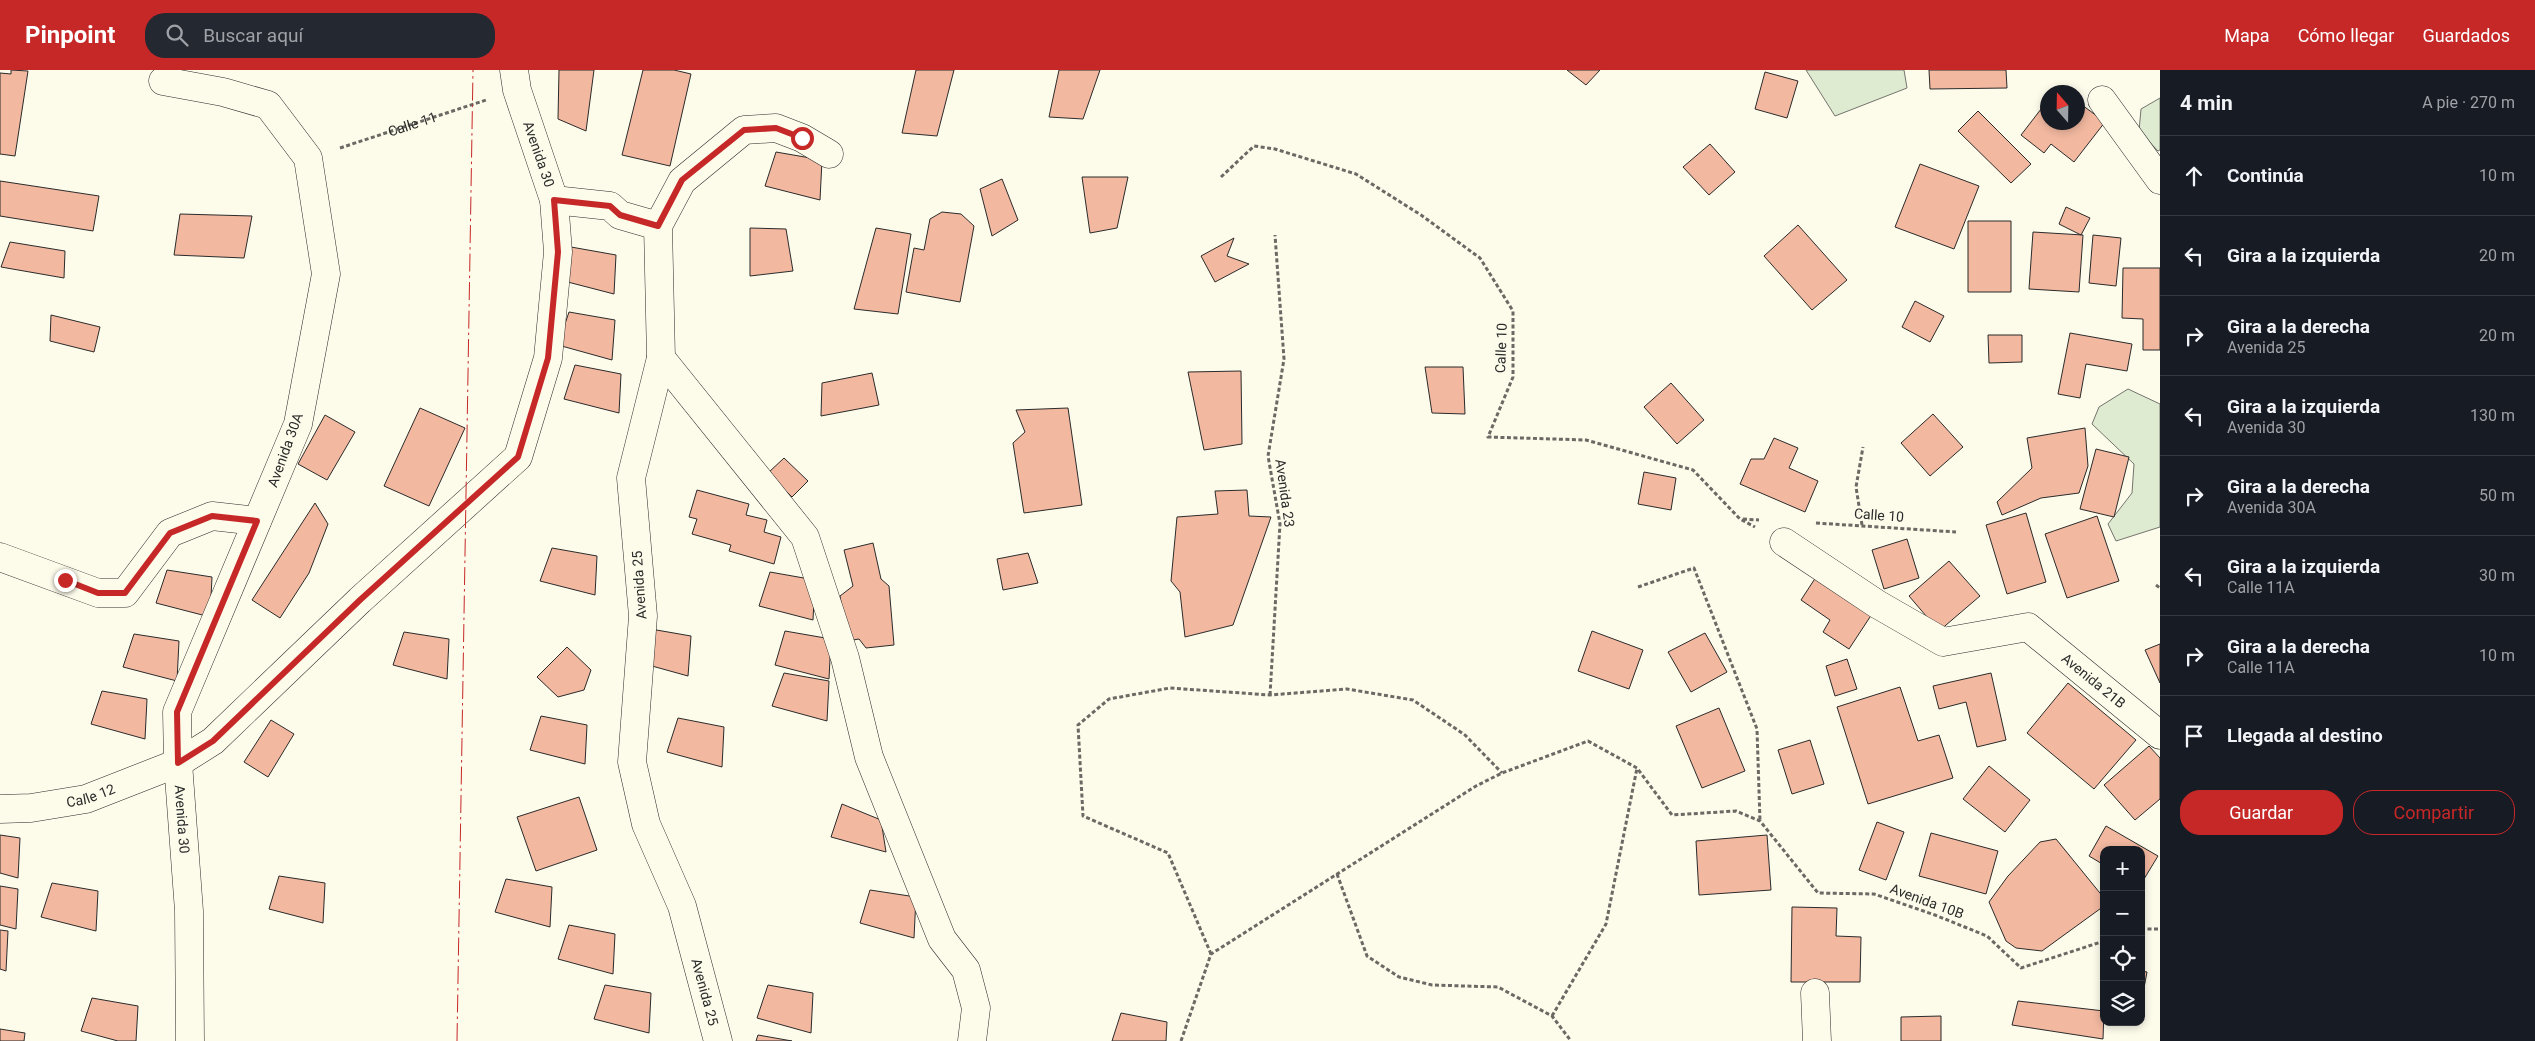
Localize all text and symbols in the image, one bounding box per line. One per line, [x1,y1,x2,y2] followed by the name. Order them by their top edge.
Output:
[145,13,495,58] search box
[25,21,115,49] text: Pinpoint
[163,21,191,49] icon: search
[203,24,303,47] text: Buscar aquí
[2224,25,2270,46] text: Mapa
[2298,25,2394,46] text: Cómo llegar
[2422,25,2510,46] text: Guardados
[2040,85,2085,130] north arrow
[2180,91,2233,115] text: 4 min
[2422,93,2515,112] text: A pie · 270 m
[386,109,439,140] street label: Calle 11
[520,119,558,189] street label: Avenida 30
[791,127,814,150] route start
[2180,162,2208,190] icon: ahead
[2227,164,2304,187] text: Continúa
[2479,166,2515,185] text: 10 m
[2180,242,2208,270] icon: left
[2227,244,2380,267] text: Gira a la izquierda
[2479,246,2515,265] text: 20 m
[2227,315,2370,338] text: Gira a la derecha
[2180,322,2208,350] icon: right
[1492,323,1510,373] street label: Calle 10
[2479,326,2515,345] text: 20 m
[2227,338,2306,357] text: Avenida 25
[2227,395,2380,418] text: Gira a la izquierda
[2180,402,2208,430] icon: left
[2470,406,2515,425] text: 130 m
[264,411,306,489] street label: Avenida 30A
[2227,418,2306,437] text: Avenida 30
[1272,458,1298,528] street label: Avenida 23
[2227,475,2370,498] text: Gira a la derecha
[2180,482,2208,510] icon: right
[2479,486,2515,505] text: 50 m
[2227,498,2316,517] text: Avenida 30A
[1853,505,1905,525] street label: Calle 10
[629,550,649,620] street label: Avenida 25
[2227,555,2380,578] text: Gira a la izquierda
[2180,562,2208,590] icon: left
[2479,566,2515,585] text: 30 m
[54,569,77,592] route end
[2227,578,2295,597] text: Calle 11A
[2227,635,2370,658] text: Gira a la derecha
[2180,642,2208,670] icon: right
[2479,646,2515,665] text: 10 m
[2059,650,2129,711] street label: Avenida 21B
[2227,658,2295,677] text: Calle 11A
[2180,722,2208,750] icon: arrive
[2227,724,2383,747] text: Llegada al destino
[65,780,117,810] street label: Calle 12
[172,784,193,854] street label: Avenida 30
[2180,790,2343,835] button: Guardar
[2353,790,2515,835] button: Compartir
[2100,846,2145,1026] map controls
[2100,846,2145,891] button: +
[1888,880,1966,922] street label: Avenida 10B
[2100,891,2145,936] button: −
[2100,936,2145,981] button: locate
[688,957,722,1027] street label: Avenida 25
[2100,981,2145,1026] button: layers

